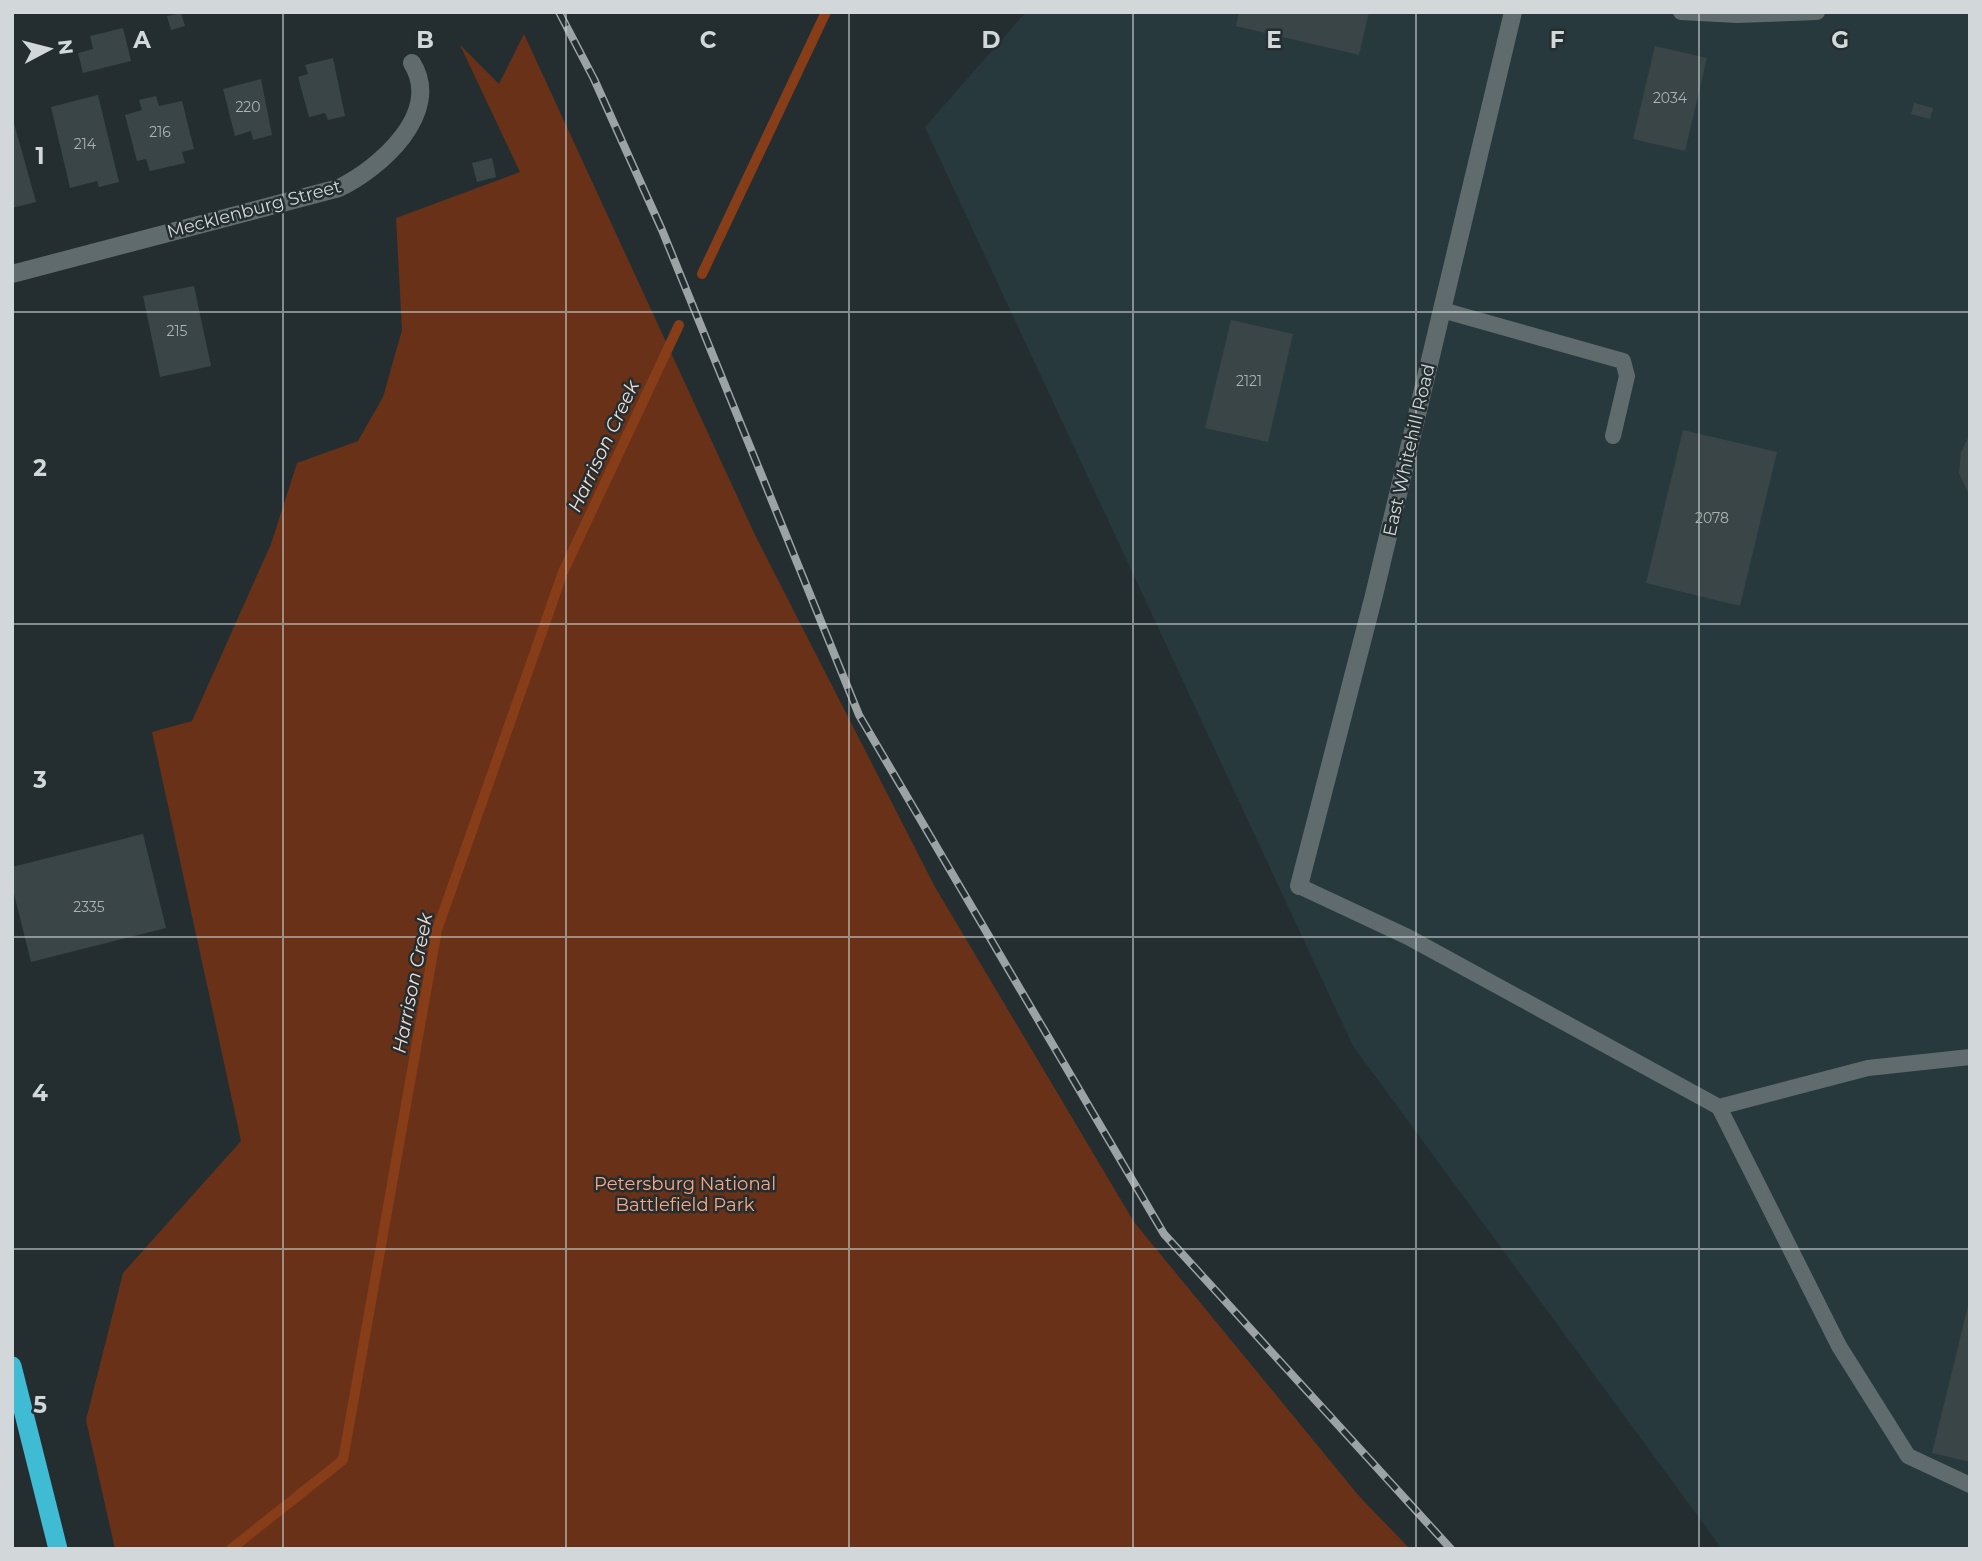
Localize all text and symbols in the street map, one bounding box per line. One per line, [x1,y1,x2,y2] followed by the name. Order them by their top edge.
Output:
[14,14,84,84] north arrow
[132,26,151,54] text: A
[416,26,434,54] text: B
[700,26,717,54] text: C
[982,26,1001,54] text: D
[1266,26,1282,54] text: E
[1550,26,1565,54] text: F
[1831,26,1849,54] text: G
[53,38,78,56] text: N
[1653,89,1688,107] house number: 2034
[235,98,261,116] house number: 220
[149,123,171,141] house number: 216
[74,135,97,153] house number: 214
[35,142,45,170] text: 1
[164,175,344,243] street label: Mecklenburg Street
[167,322,188,340] house number: 215
[1378,362,1440,538] street label: East Whitehill Road
[1236,372,1262,390] house number: 2121
[563,376,644,516] water label: Harrison Creek
[33,454,47,482] text: 2
[1695,509,1729,527] house number: 2078
[32,766,47,794] text: 3
[73,898,105,916] house number: 2335
[388,910,438,1055] water label: Harrison Creek
[32,1079,48,1107] text: 4
[594,1173,776,1216] park label: Petersburg National Battlefield Park
[33,1391,47,1419] text: 5

